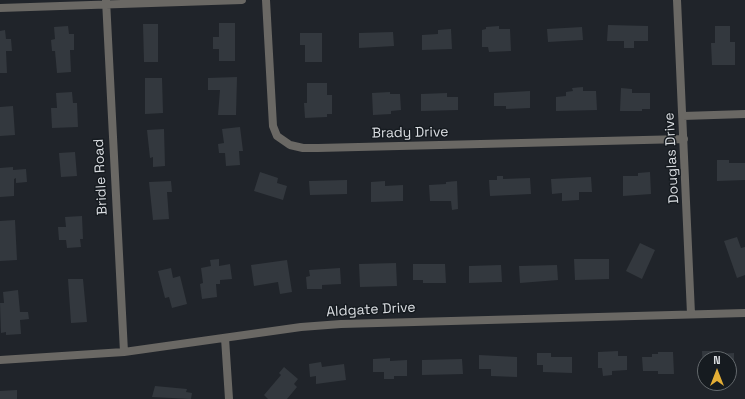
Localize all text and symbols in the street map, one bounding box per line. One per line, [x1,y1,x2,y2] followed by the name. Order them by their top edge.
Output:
[661,112,683,204] street label: Douglas Drive
[371,124,449,142] street label: Brady Drive
[91,138,111,216] street label: Bridle Road
[326,299,416,321] street label: Aldgate Drive
[697,351,737,391] north arrow
[713,353,721,367] text: N

